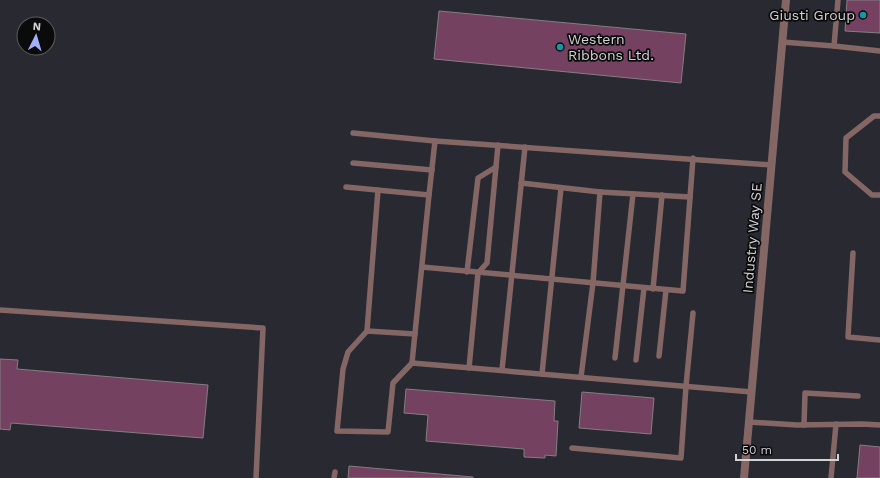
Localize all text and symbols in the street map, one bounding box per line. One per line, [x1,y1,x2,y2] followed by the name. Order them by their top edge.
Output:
[769,7,855,23] place label: Giusti Group
[858,10,868,20] marker: Giusti Group
[16,16,56,56] north arrow
[32,20,41,33] text: N
[568,31,654,63] place label: Western Ribbons Ltd.
[555,42,565,52] marker: Western Ribbons Ltd.
[739,182,765,294] street label: Industry Way SE
[736,436,838,462] scale bar
[742,443,772,457] text: 50 m

